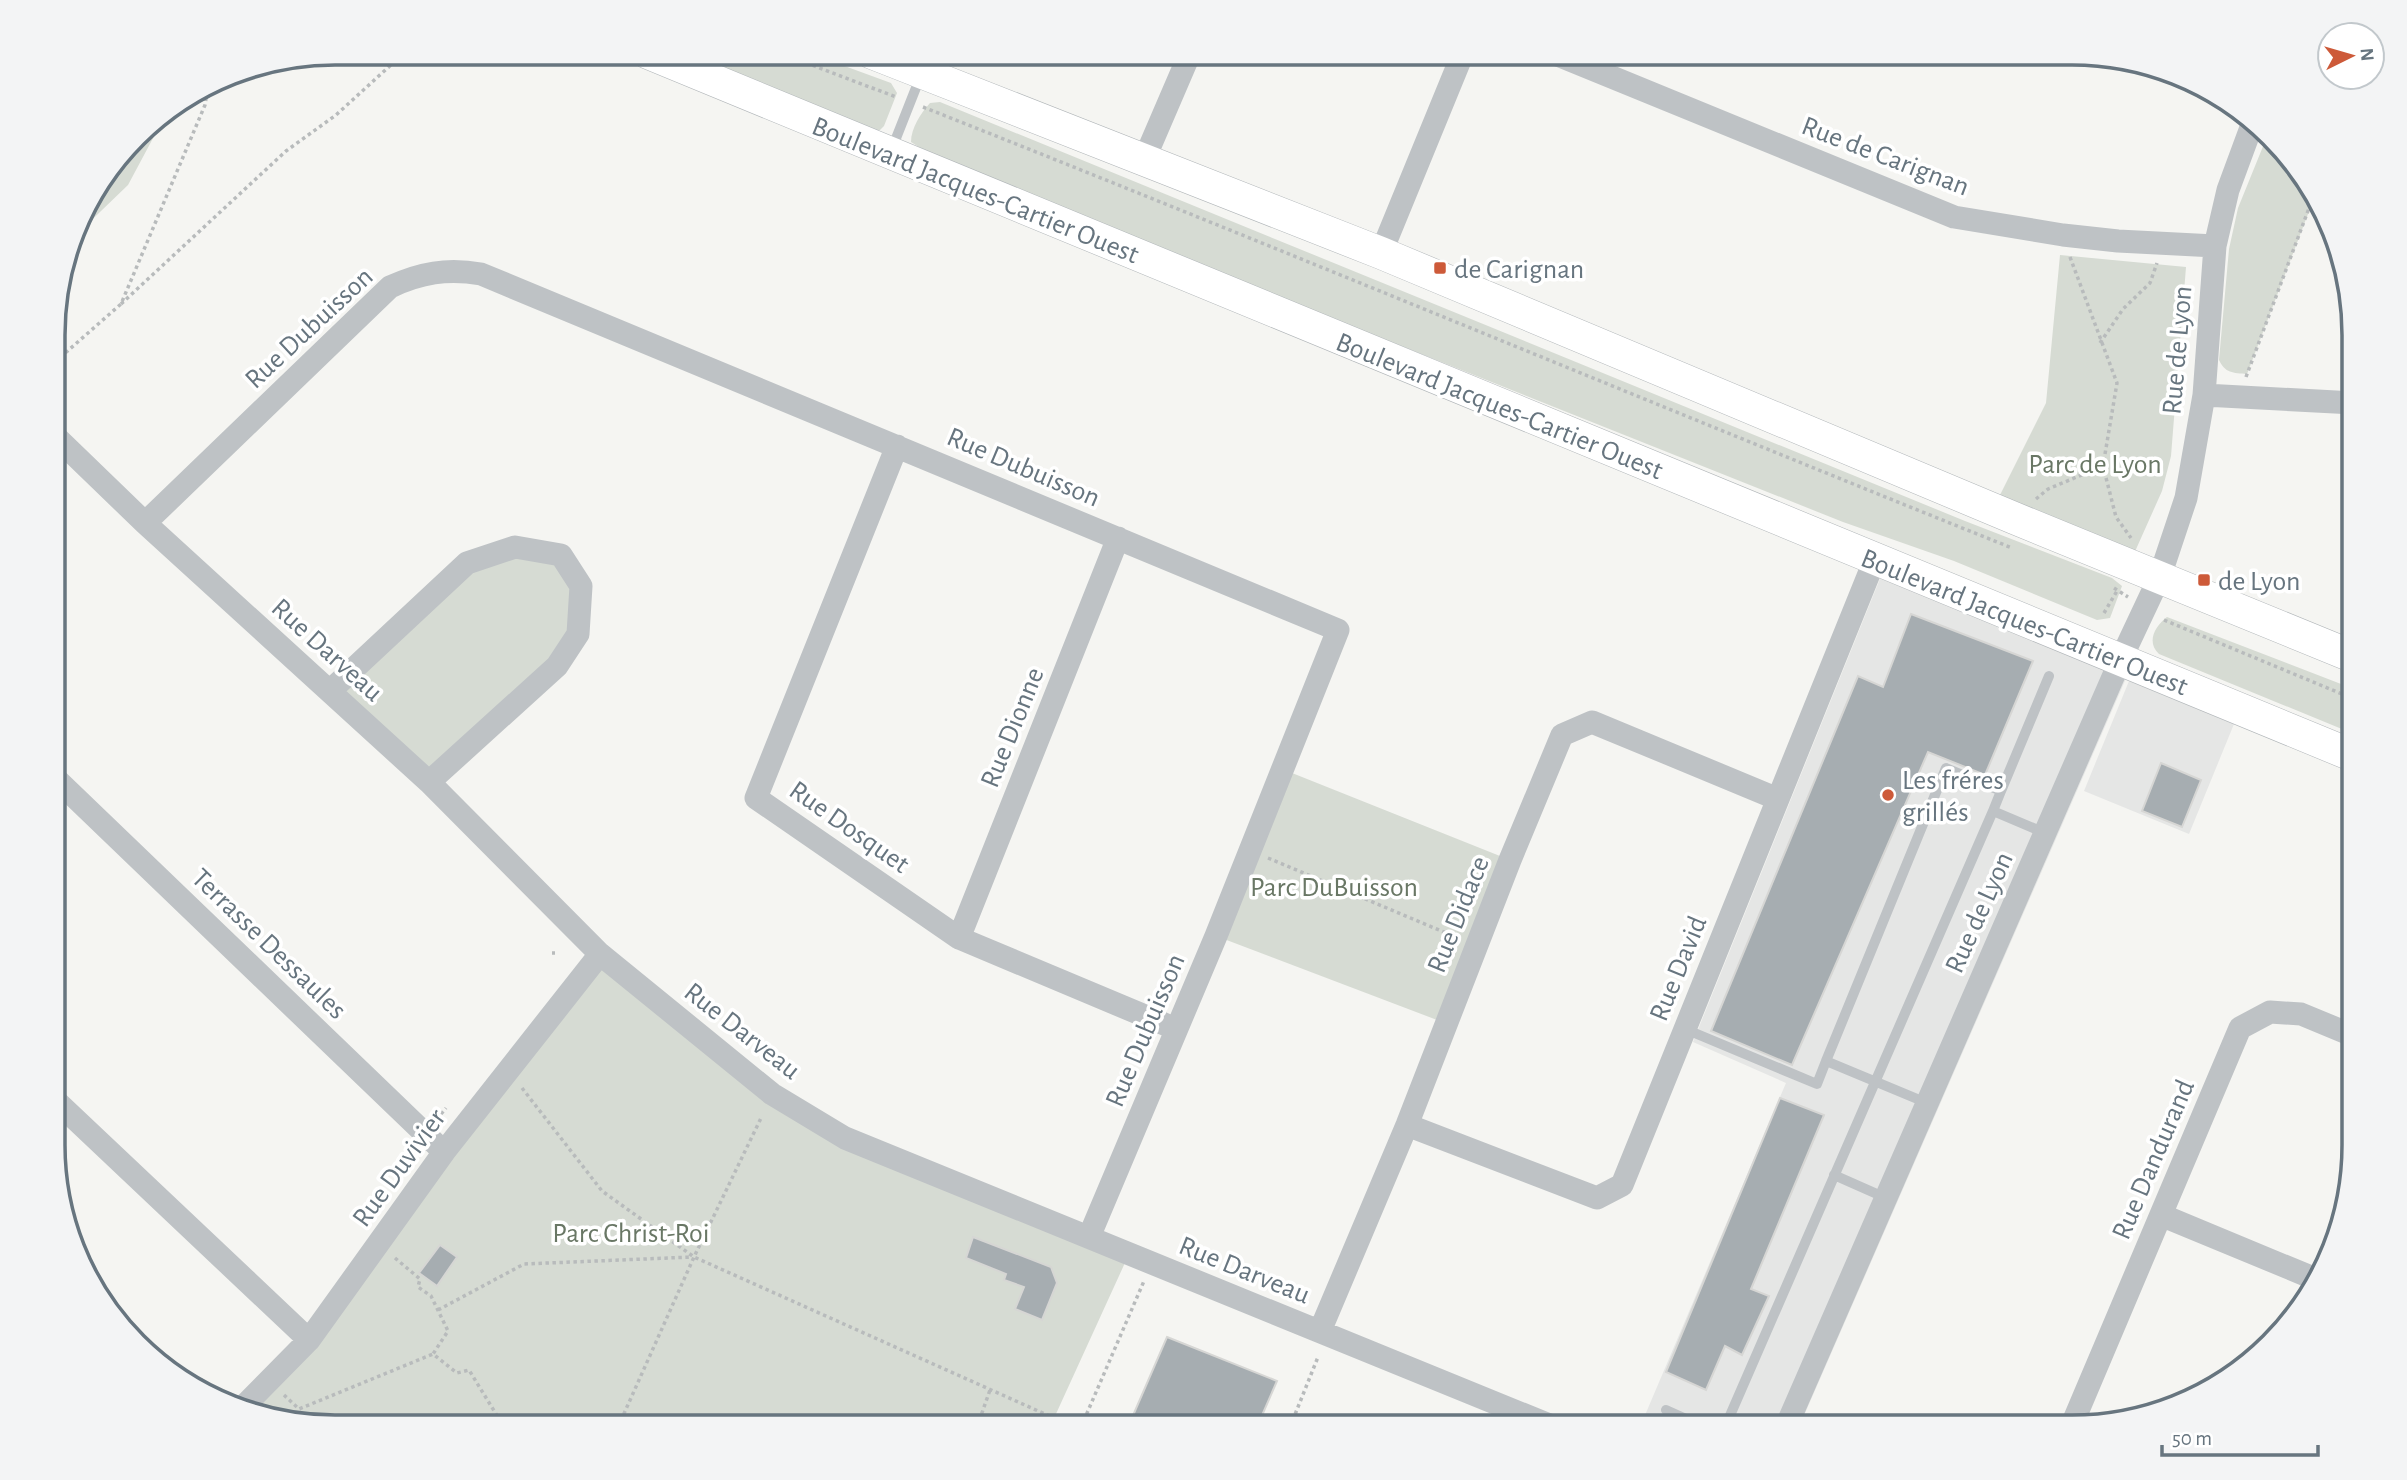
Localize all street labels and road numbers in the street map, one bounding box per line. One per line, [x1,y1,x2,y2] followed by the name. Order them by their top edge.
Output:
[808,112,1143,269] street label: Boulevard Jacques-Cartier Ouest
[1798,112,1973,202] street label: Rue de Carignan
[240,263,379,394] street label: Rue Dubuisson
[2158,285,2198,416] street label: Rue de Lyon
[1332,328,1667,485] street label: Boulevard Jacques-Cartier Ouest
[943,423,1104,513] street label: Rue Dubuisson
[1857,544,2192,701] street label: Boulevard Jacques-Cartier Ouest
[266,594,387,707] street label: Rue Darveau
[976,664,1050,792] street label: Rue Dionne
[784,776,914,879] street label: Rue Dosquet
[1941,848,2019,978] street label: Rue de Lyon
[1423,853,1495,977] street label: Rue Didace
[186,864,351,1025] street label: Terrasse Dessaules
[1645,912,1713,1025] street label: Rue David
[1101,950,1191,1111] street label: Rue Dubuisson
[679,978,805,1085] street label: Rue Darveau
[2108,1076,2200,1244] street label: Rue Dandurand
[348,1104,451,1232] street label: Rue Duvivier
[1175,1232,1314,1310] street label: Rue Darveau

